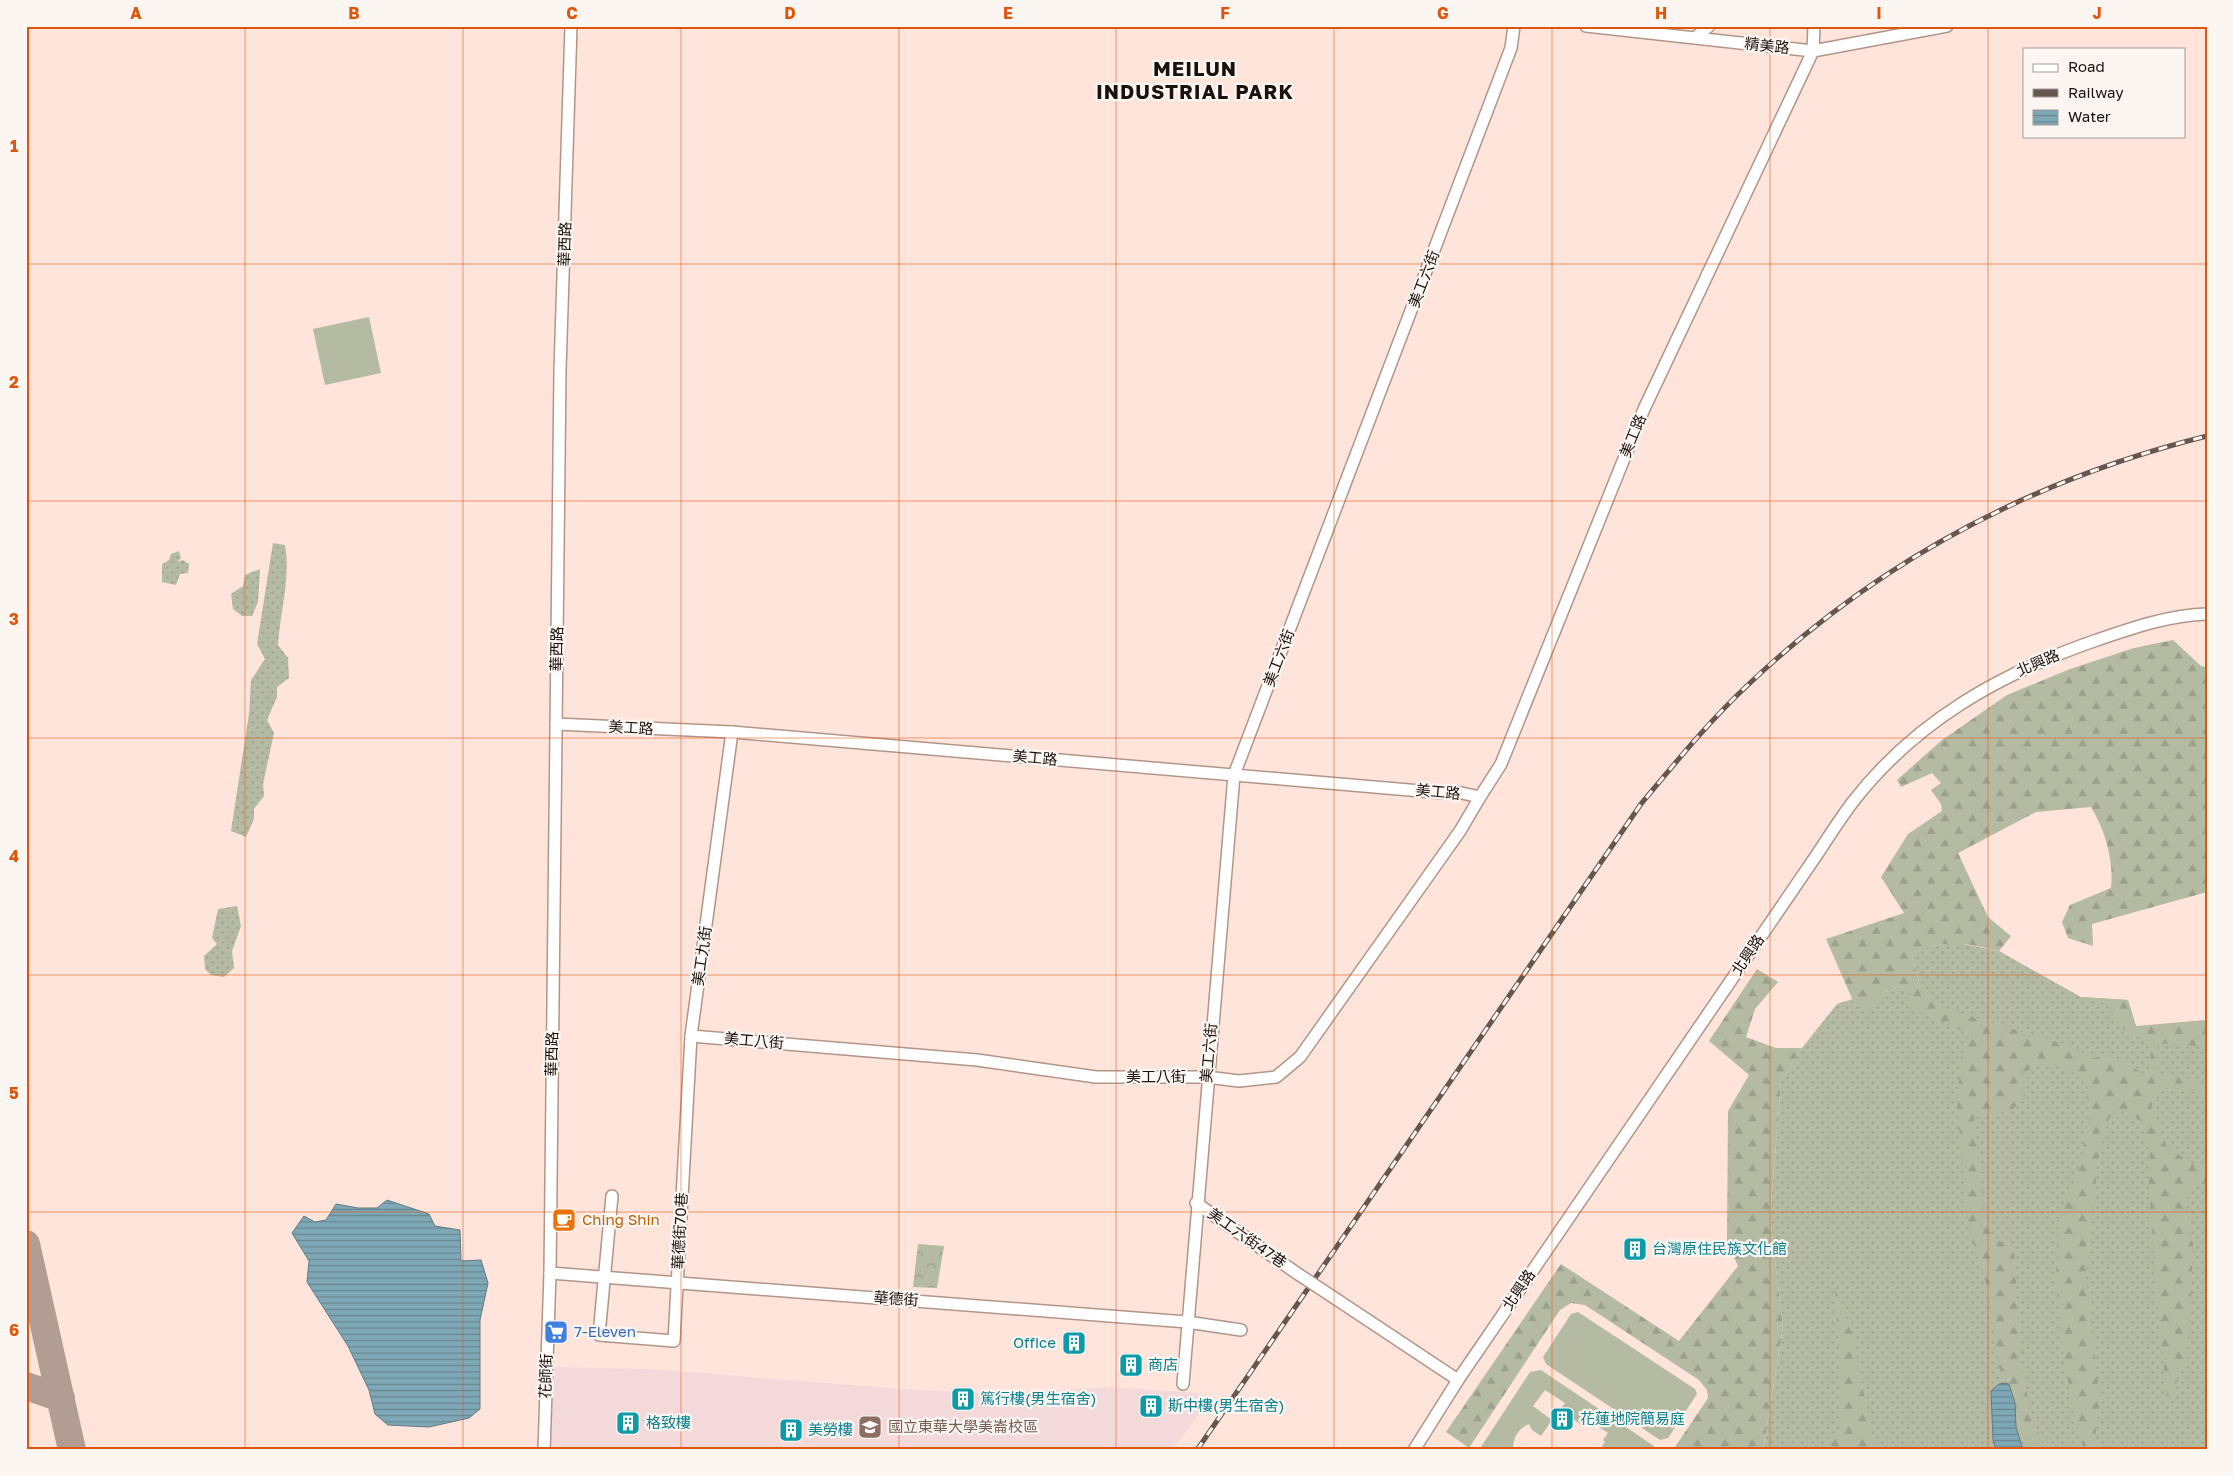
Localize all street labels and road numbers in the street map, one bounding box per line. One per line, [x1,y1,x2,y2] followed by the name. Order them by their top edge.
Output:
[1744,34,1790,56] street label: 精美路
[554,221,574,267] street label: 華西路
[1404,247,1442,310] street label: 美工六街
[1615,411,1649,460] street label: 美工路
[547,626,565,672] street label: 華西路
[1259,626,1297,689] street label: 美工六街
[2013,645,2062,679] street label: 北興路
[608,717,654,737] street label: 美工路
[1012,746,1058,768] street label: 美工路
[1415,780,1461,802] street label: 美工路
[688,925,714,987] street label: 美工九街
[1727,931,1767,978] street label: 北興路
[1196,1022,1220,1084] street label: 美工六街
[723,1028,785,1052] street label: 美工八街
[542,1031,560,1077] street label: 華西路
[1126,1067,1186,1085] street label: 美工八街
[668,1192,690,1270] street label: 華德街70巷
[1205,1203,1290,1271] street label: 美工六街47巷
[1498,1266,1538,1313] street label: 北興路
[873,1287,919,1309] street label: 華德街
[535,1353,555,1399] street label: 花師街

